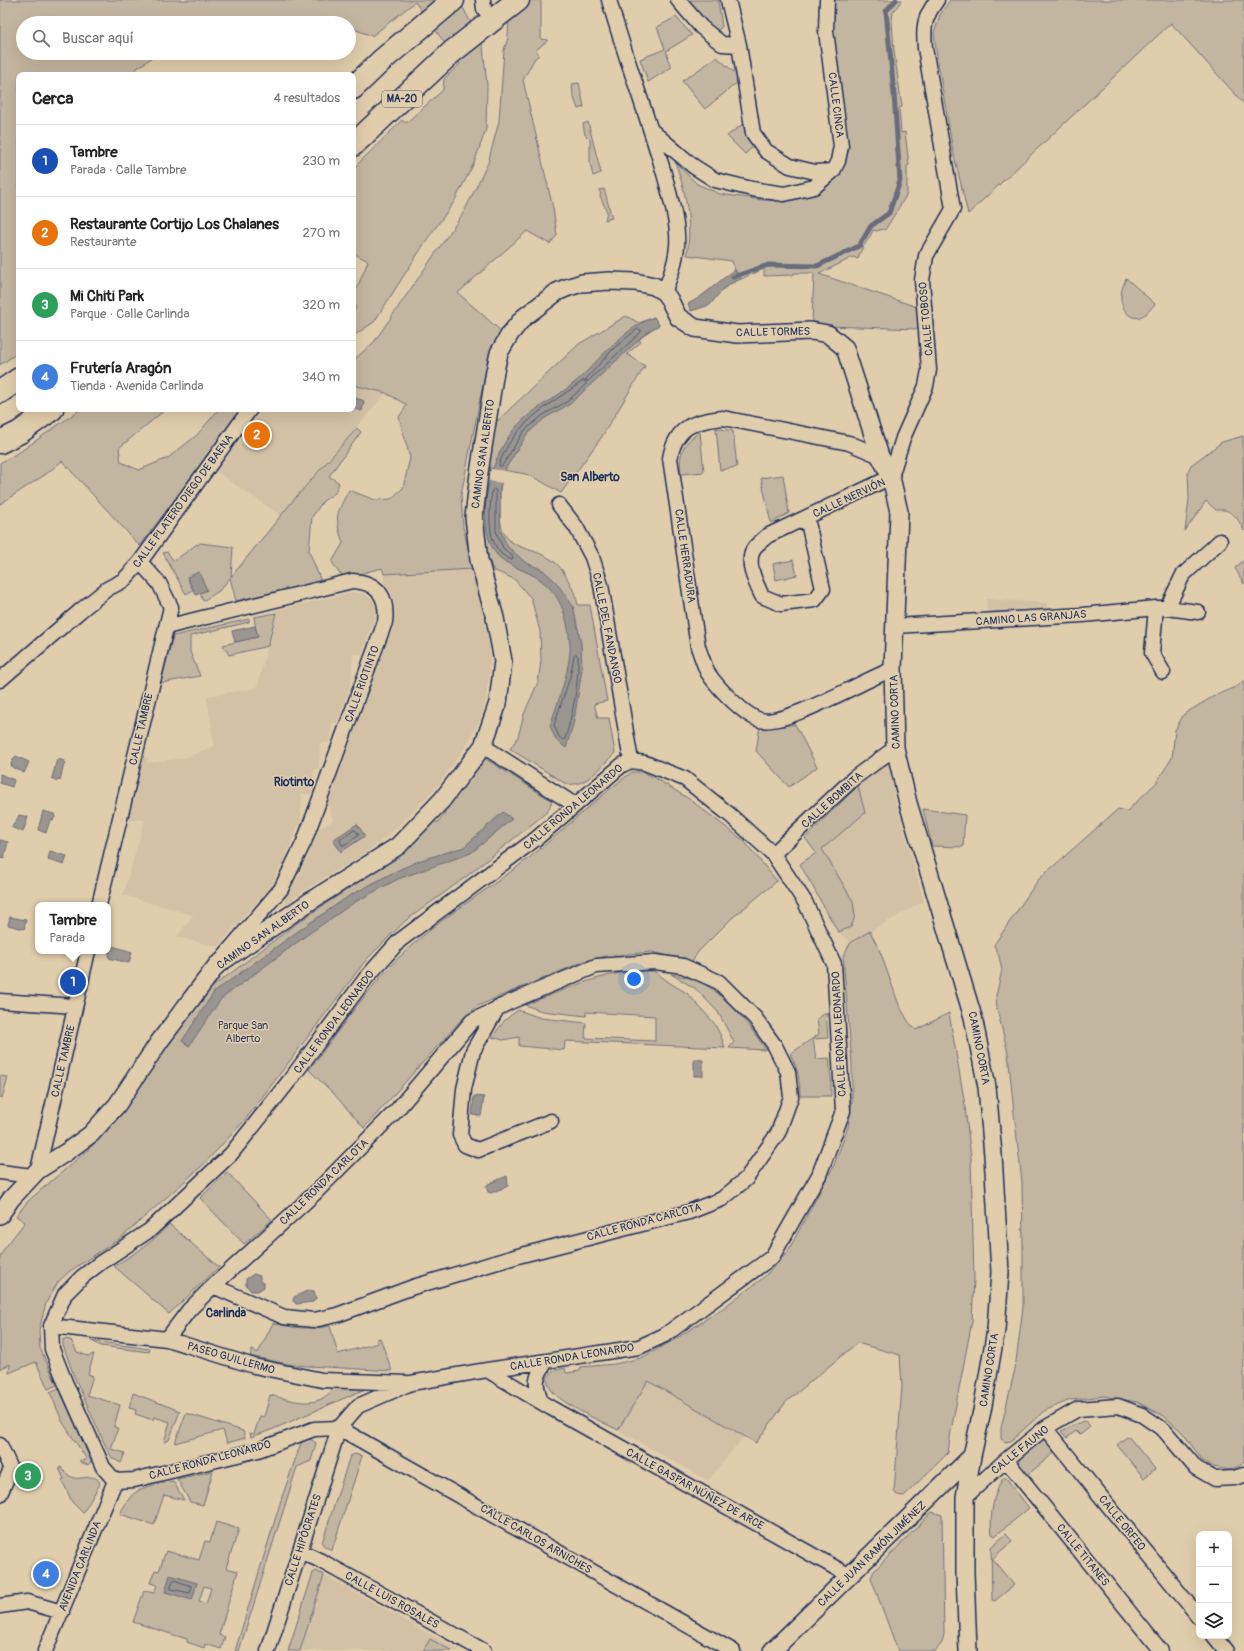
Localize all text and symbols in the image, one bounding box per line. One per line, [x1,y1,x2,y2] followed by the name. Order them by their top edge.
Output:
[16,16,356,60] search box
[30,27,52,49] icon: search
[62,29,134,48] text: Buscar aquí
[826,72,846,138] street label: CALLE CINCA
[32,88,73,109] text: Cerca
[273,90,340,106] text: 4 resultados
[382,91,422,107] road number: MA-20
[70,143,118,162] text: Tambre
[42,153,48,169] text: 1
[303,153,340,169] text: 230 m
[70,162,186,178] text: Parada · Calle Tambre
[70,215,279,234] text: Restaurante Cortijo Los Chalanes
[41,225,49,241] text: 2
[303,225,340,241] text: 270 m
[70,234,136,250] text: Restaurante
[916,281,936,356] street label: CALLE TOBOSO
[70,287,144,306] text: Mi Chiti Park
[41,297,49,313] text: 3
[302,297,340,313] text: 320 m
[70,306,189,322] text: Parque · Calle Carlinda
[736,325,810,339] street label: CALLE TORMES
[70,359,171,378] text: Frutería Aragón
[41,369,49,385] text: 4
[302,369,340,385] text: 340 m
[70,378,204,394] text: Tienda · Avenida Carlinda
[469,399,497,509] street label: CAMINO SAN ALBERTO
[244,420,270,450] pin: 2
[130,432,236,570] street label: CALLE PLATERO DIEGO DE BAENA
[560,470,620,485] district label: San Alberto
[810,475,887,520] street label: CALLE NERVIÓN
[672,508,698,604] street label: CALLE HERRADURA
[590,571,624,685] street label: CALLE DEL FANDANGO
[975,608,1087,628] street label: CAMINO LAS GRANJAS
[342,644,382,724] street label: CALLE RIOTINTO
[887,675,903,749] street label: CAMINO CORTA
[126,691,156,766] street label: CALLE TAMBRE
[521,762,625,852] street label: CALLE RONDA LEONARDO
[799,769,865,831] street label: CALLE BOMBITA
[274,775,315,790] district label: Riotinto
[214,898,312,972] street label: CAMINO SAN ALBERTO
[35,902,111,954] popup
[49,911,97,930] text: Tambre
[49,930,85,946] text: Parada
[60,967,86,997] pin: 1
[291,968,377,1076] street label: CALLE RONDA LEONARDO
[624,969,644,989] your location
[829,971,849,1097] street label: CALLE RONDA LEONARDO
[966,1010,992,1086] street label: CAMINO CORTA
[218,1019,268,1045] park label: Parque San Alberto
[48,1023,78,1098] street label: CALLE TAMBRE
[277,1136,371,1228] street label: CALLE RONDA CARLOTA
[585,1200,703,1244] street label: CALLE RONDA CARLOTA
[206,1306,247,1321] district label: Carlinda
[977,1332,1001,1408] street label: CAMINO CORTA
[186,1339,276,1377] street label: PASEO GUILLERMO
[509,1341,635,1373] street label: CALLE RONDA LEONARDO
[989,1423,1051,1477] street label: CALLE FAUNO
[148,1437,272,1483] street label: CALLE RONDA LEONARDO
[624,1446,766,1533] street label: CALLE GASPAR NÚÑEZ DE ARCE
[15,1461,41,1491] pin: 3
[281,1492,324,1587] street label: CALLE HIPÓCRATES
[1096,1493,1148,1553] street label: CALLE ORFEO
[814,1498,929,1609] street label: CALLE JUAN RAMÓN JIMÉNEZ
[478,1502,594,1576] street label: CALLE CARLOS ARNICHES
[56,1519,104,1613] street label: AVENIDA CARLINDA
[1054,1521,1112,1589] street label: CALLE TITANES
[1196,1531,1232,1639] map controls
[1196,1531,1232,1567] button: +
[33,1559,59,1589] pin: 4
[1196,1567,1232,1603] button: −
[343,1569,441,1631] street label: CALLE LUIS ROSALES
[1196,1603,1232,1639] button: layers

